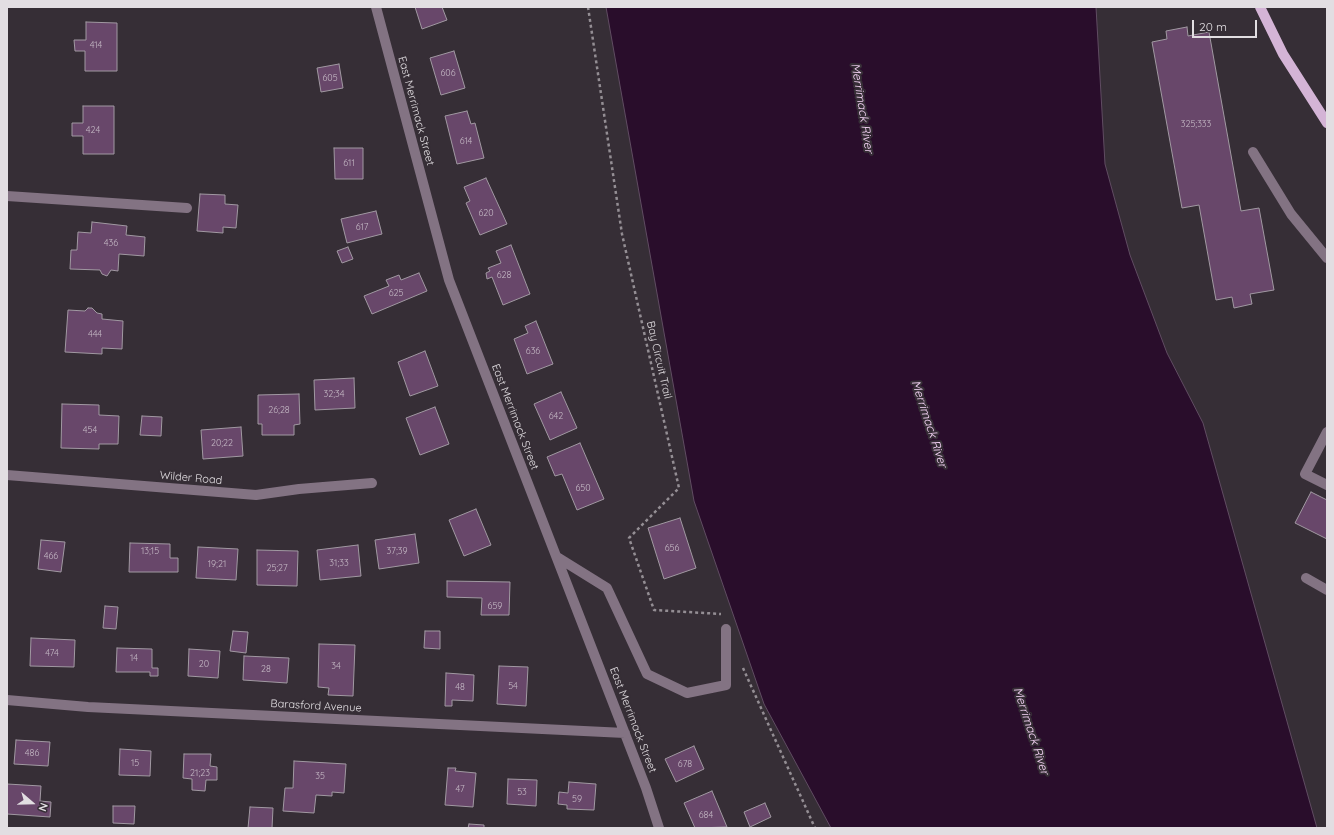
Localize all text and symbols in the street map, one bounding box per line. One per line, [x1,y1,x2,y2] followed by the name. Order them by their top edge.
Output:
[1194,12,1259,38] scale bar
[1199,19,1227,34] text: 20 m
[90,40,102,50] house number: 414
[395,55,437,167] street label: East Merrimack Street
[848,62,876,154] water label: Merrimack River
[440,68,456,78] house number: 606
[322,73,338,83] house number: 605
[1181,119,1211,129] house number: 325;333
[86,125,100,135] house number: 424
[460,136,472,146] house number: 614
[343,158,355,168] house number: 611
[478,208,494,218] house number: 620
[356,222,368,232] house number: 617
[104,238,118,248] house number: 436
[497,270,511,280] house number: 628
[389,288,403,298] house number: 625
[644,320,674,400] street label: Bay Circuit Trail
[88,329,102,339] house number: 444
[526,346,540,356] house number: 636
[489,362,541,472] street label: East Merrimack Street
[908,379,950,469] water label: Merrimack River
[324,389,344,399] house number: 32;34
[268,405,290,415] house number: 26;28
[549,411,563,421] house number: 642
[83,425,97,435] house number: 454
[211,438,233,448] house number: 20;22
[159,469,223,487] street label: Wilder Road
[575,483,591,493] house number: 650
[665,543,679,553] house number: 656
[141,546,159,556] house number: 13;15
[387,546,407,556] house number: 37;39
[44,551,58,561] house number: 466
[329,558,349,568] house number: 31;33
[208,559,226,569] house number: 19;21
[266,563,288,573] house number: 25;27
[488,601,502,611] house number: 659
[45,648,59,658] house number: 474
[130,653,138,663] house number: 14
[199,659,209,669] house number: 20
[331,661,341,671] house number: 34
[261,664,271,674] house number: 28
[607,665,659,775] street label: East Merrimack Street
[508,681,518,691] house number: 54
[455,682,465,692] house number: 48
[1010,686,1052,776] water label: Merrimack River
[270,697,362,715] street label: Barasford Avenue
[25,748,39,758] house number: 486
[131,758,139,768] house number: 15
[678,759,692,769] house number: 678
[190,768,210,778] house number: 21;23
[315,771,325,781] house number: 35
[12,783,52,823] north arrow
[455,784,465,794] house number: 47
[517,787,527,797] house number: 53
[572,794,582,804] house number: 59
[35,801,51,813] text: N
[699,810,713,820] house number: 684

